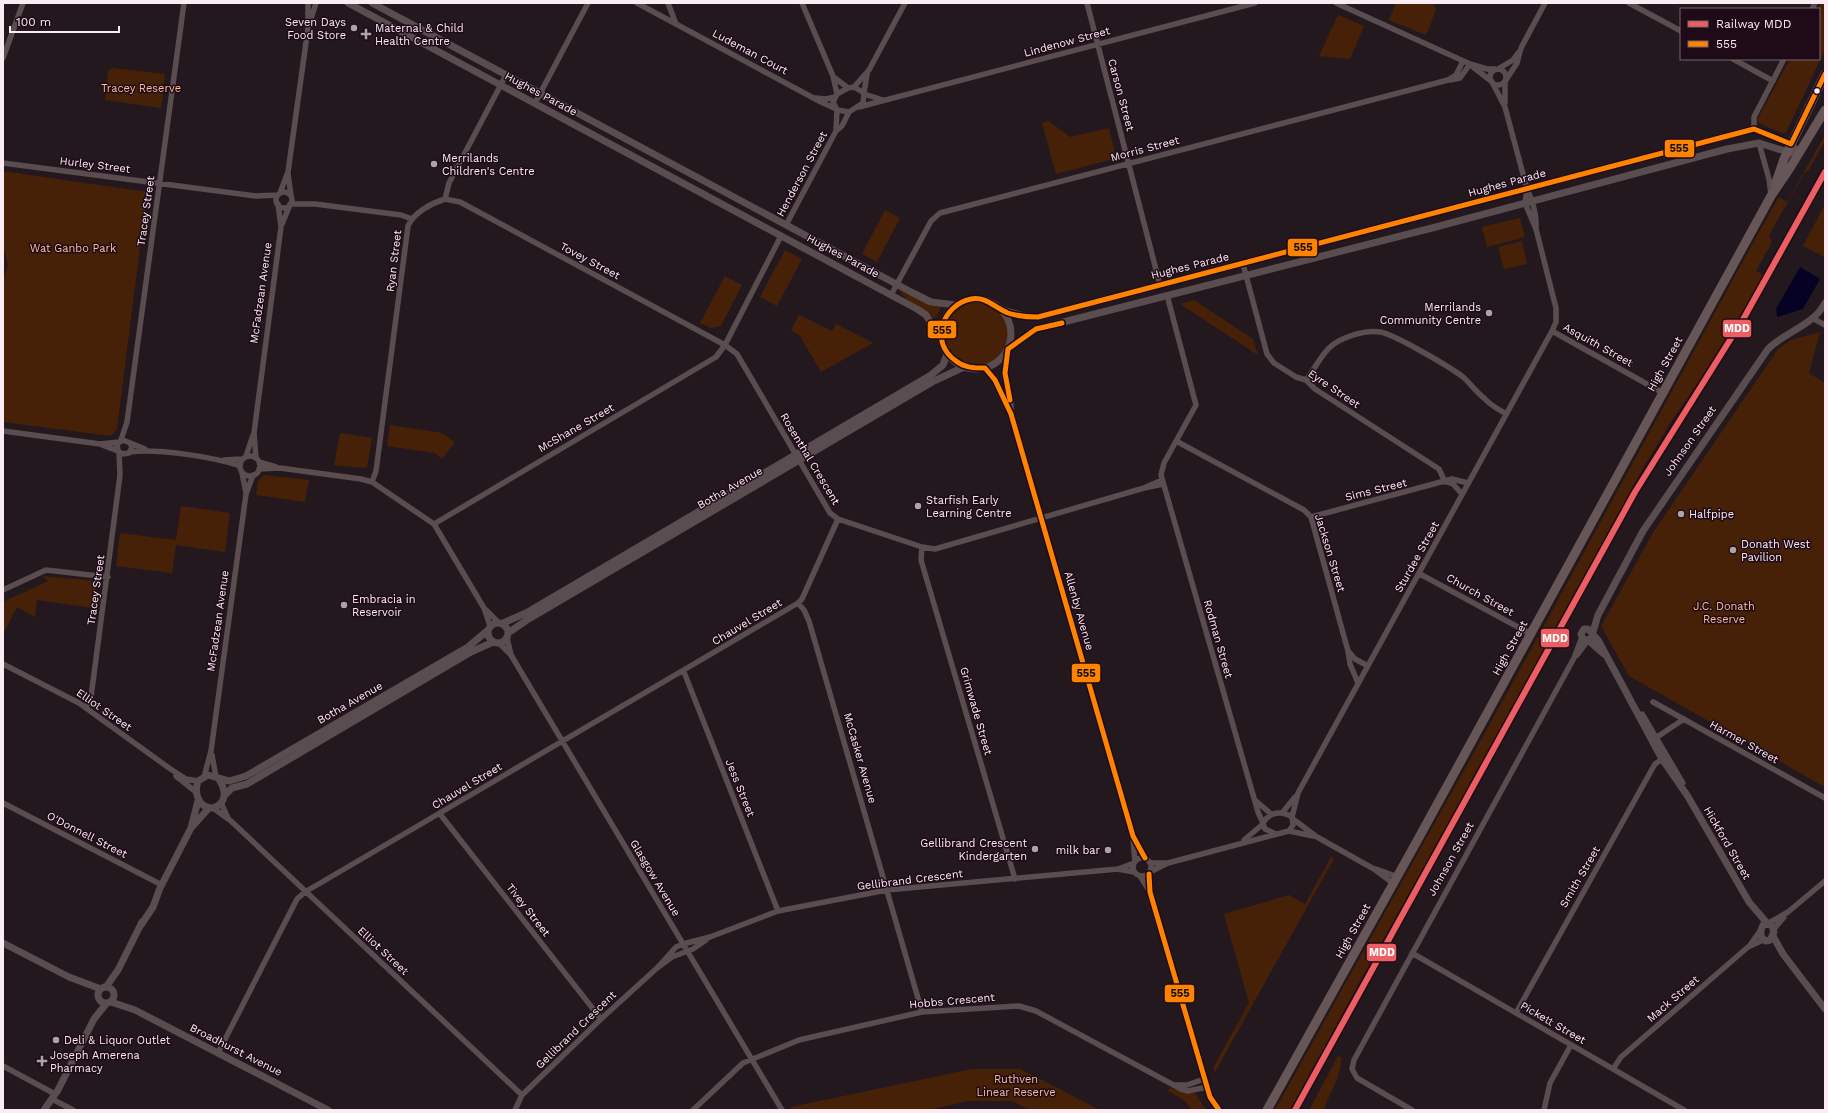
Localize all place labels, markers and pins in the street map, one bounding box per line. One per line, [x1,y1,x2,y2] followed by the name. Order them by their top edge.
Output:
[285,16,346,42] place label: Seven Days Food Store
[375,22,464,48] place label: Maternal & Child Health Centre
[349,23,359,33] marker: Seven Days Food Store
[360,28,372,40] marker: Maternal & Child Health Centre
[1812,86,1822,96] unlabelled marker
[442,152,535,178] place label: Merrilands Children's Centre
[429,159,439,169] marker: Merrilands Children's Centre
[1380,301,1481,327] place label: Merrilands Community Centre
[1484,308,1494,318] marker: Merrilands Community Centre
[926,494,1012,520] place label: Starfish Early Learning Centre
[913,501,923,511] marker: Starfish Early Learning Centre
[1689,508,1734,521] place label: Halfpipe
[1676,509,1686,519] marker: Halfpipe
[1741,538,1811,564] place label: Donath West Pavilion
[1728,545,1738,555] marker: Donath West Pavilion
[352,593,416,619] place label: Embracia in Reservoir
[339,600,349,610] marker: Embracia in Reservoir
[920,837,1027,863] place label: Gellibrand Crescent Kindergarten
[1030,844,1040,854] marker: Gellibrand Crescent Kindergarten
[1056,844,1101,857] place label: milk bar
[1103,845,1113,855] marker: milk bar
[64,1034,171,1047] place label: Deli & Liquor Outlet
[51,1035,61,1045] marker: Deli & Liquor Outlet
[50,1049,140,1075] place label: Joseph Amerena Pharmacy
[37,1056,47,1066] marker: Joseph Amerena Pharmacy

